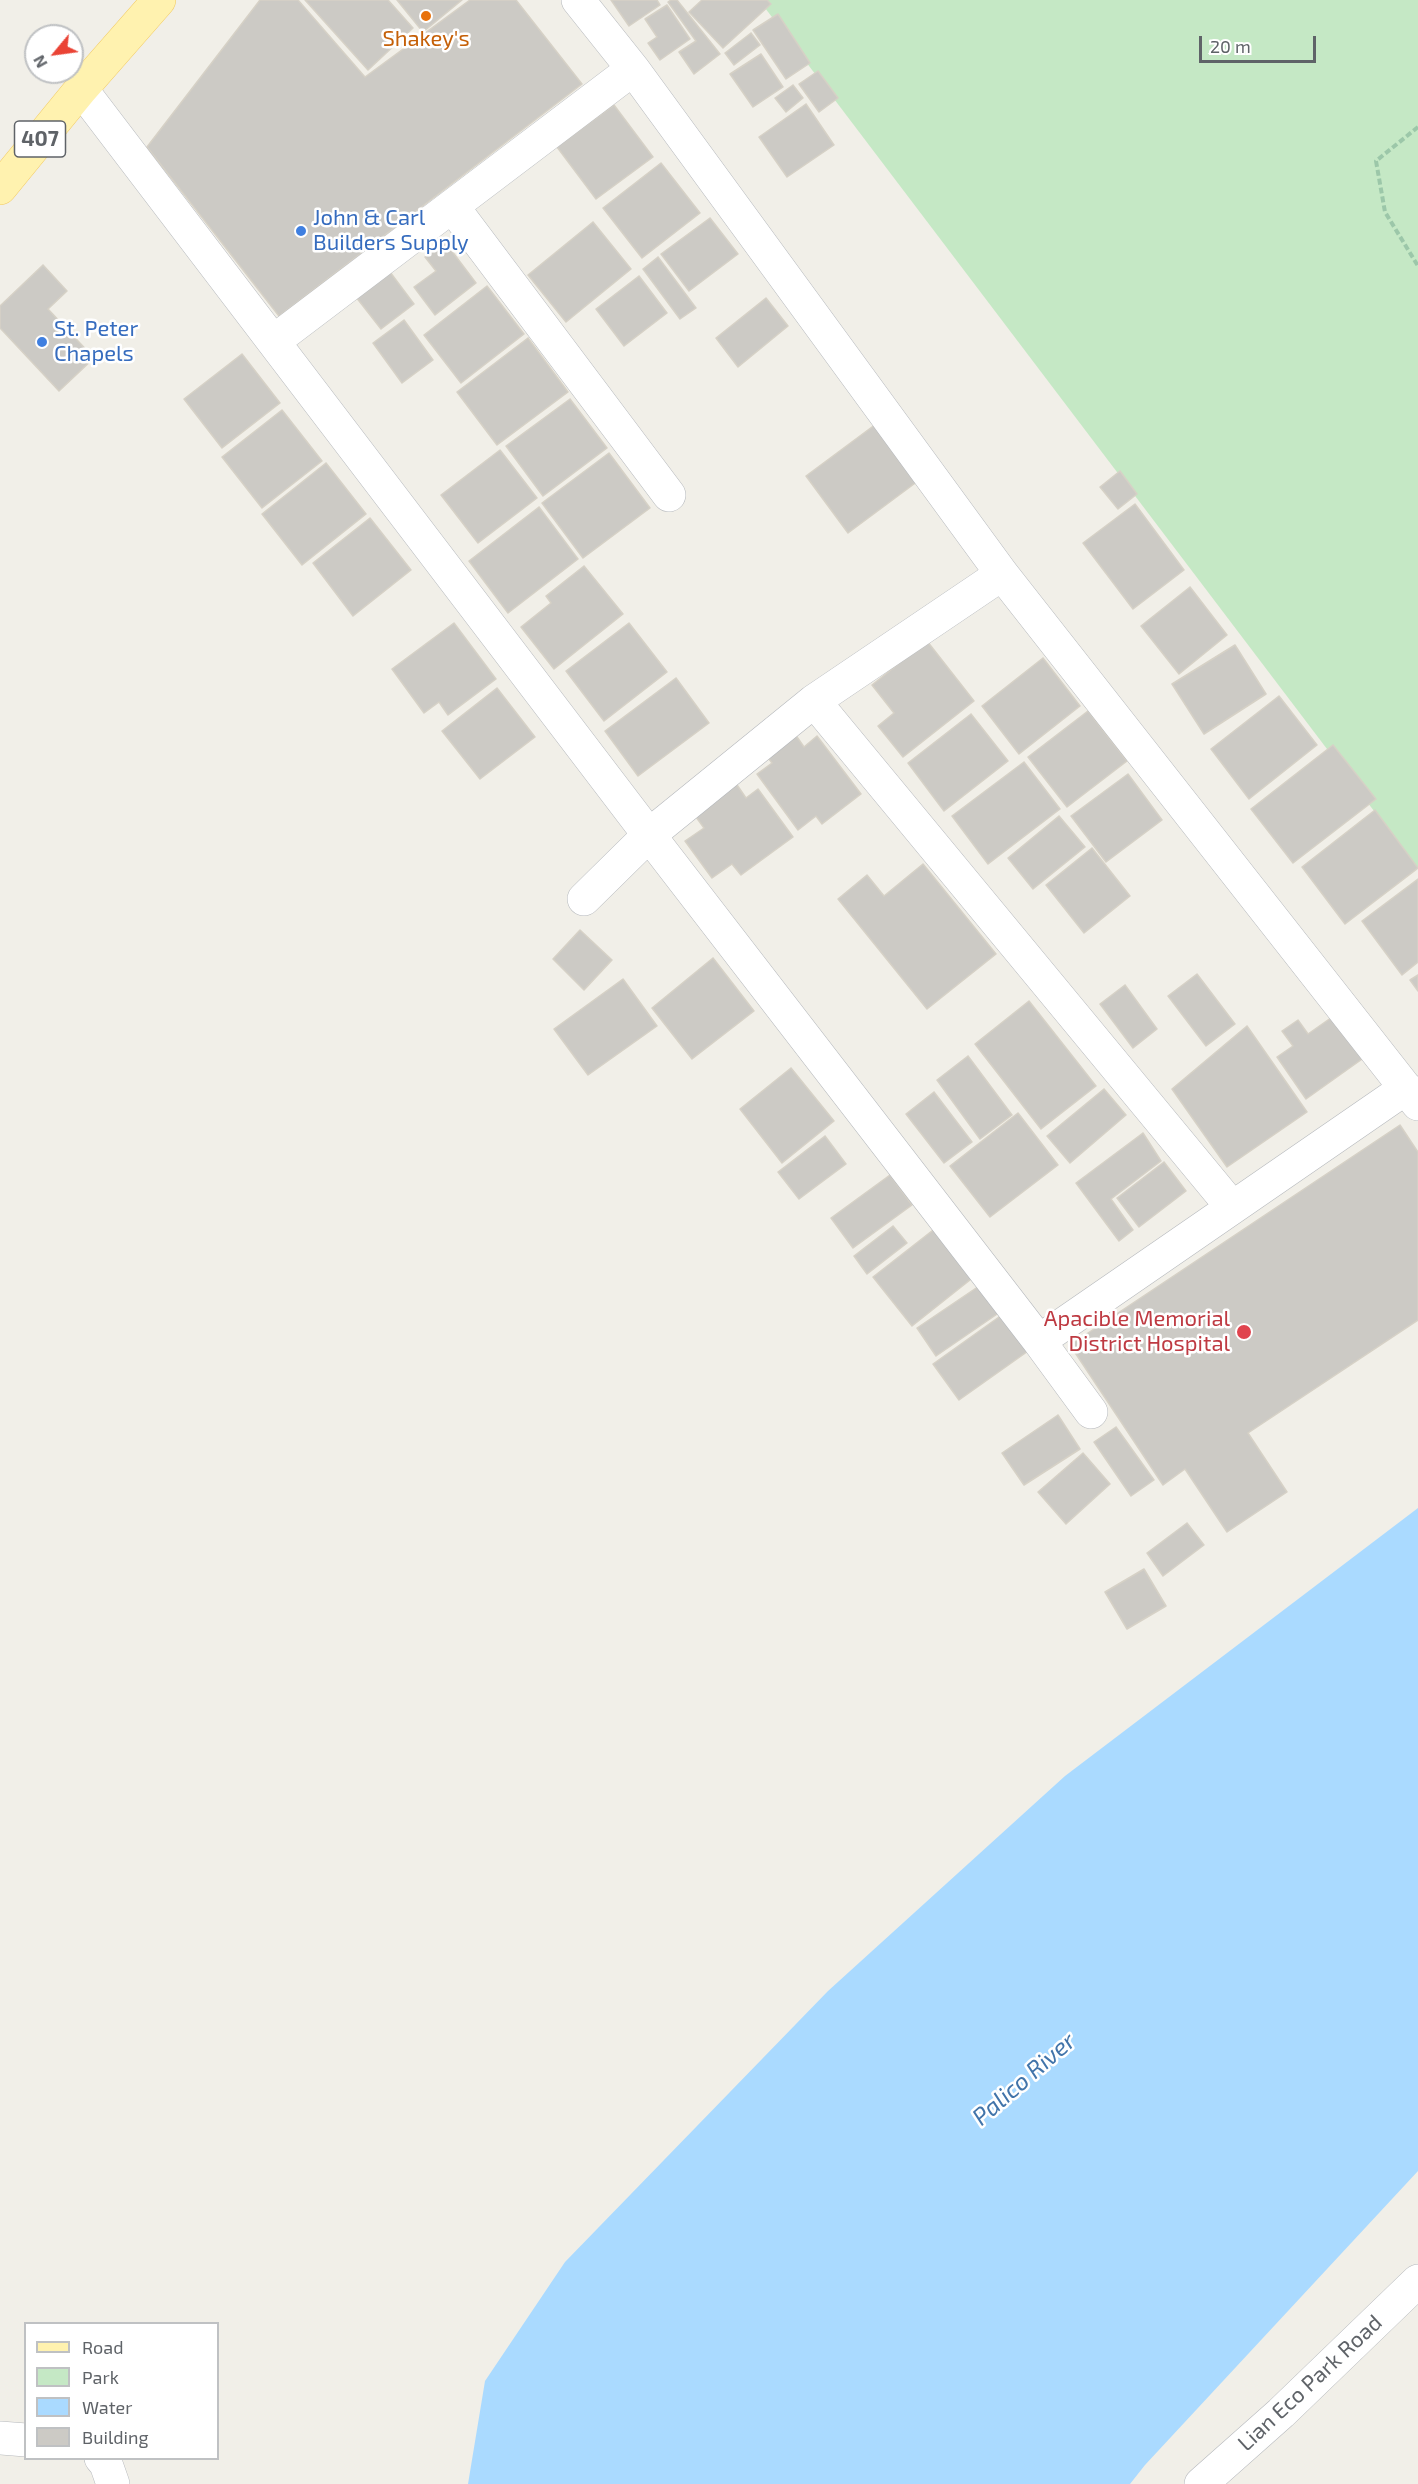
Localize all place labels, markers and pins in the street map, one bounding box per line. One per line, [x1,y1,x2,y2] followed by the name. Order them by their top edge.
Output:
[419,9,433,23] marker: Shakey's
[382,26,470,52] place label: Shakey's
[313,205,469,256] place label: John & Carl Builders Supply
[294,224,308,238] marker: John & Carl Builders Supply
[54,316,138,368] place label: St. Peter Chapels
[35,335,49,349] marker: St. Peter Chapels
[1044,1306,1230,1358] place label: Apacible Memorial District Hospital
[1235,1323,1253,1341] marker: Apacible Memorial District Hospital

